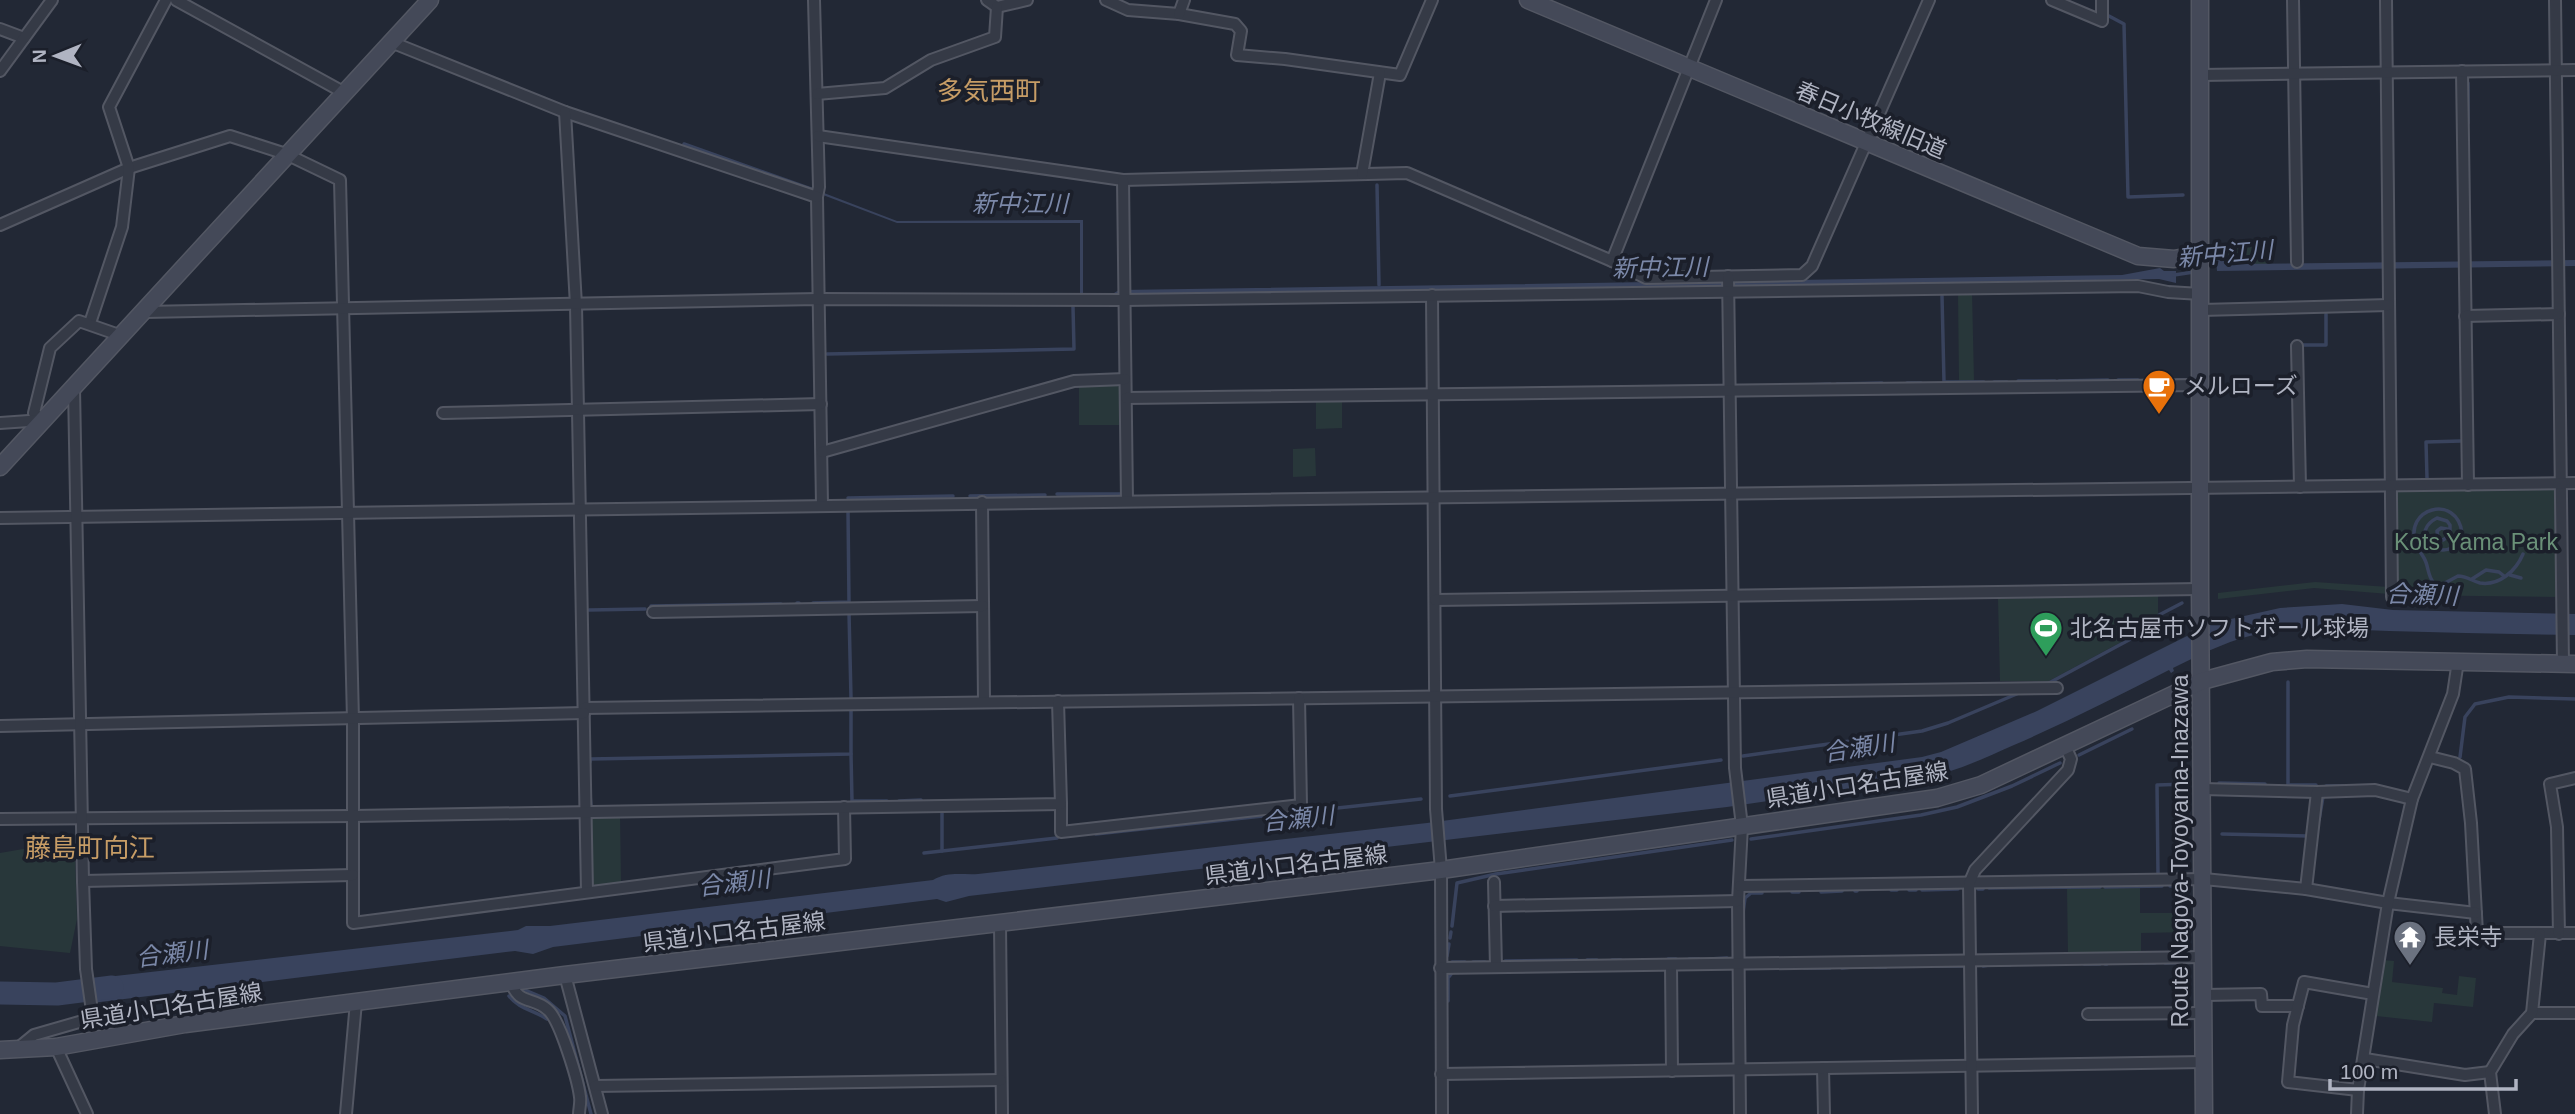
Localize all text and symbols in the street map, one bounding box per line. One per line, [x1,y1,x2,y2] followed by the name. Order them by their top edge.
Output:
[21,21,91,91] north arrow
[29,49,50,63] text: N
[937,76,1041,106] district label: 多気西町
[1792,77,1950,163] street label: 春日小牧線旧道
[972,190,1071,217] water label: 新中江川
[2176,236,2277,271] water label: 新中江川
[1612,253,1711,282] water label: 新中江川
[2140,367,2178,416] cafe icon: メルローズ
[2184,373,2298,399] place label: メルローズ
[2394,529,2559,555] park label: Kots Yama Park
[2386,580,2461,609] water label: 合瀬川
[2027,609,2065,658] sports icon: 北名古屋市ソフトボール球場
[2070,615,2369,641] place label: 北名古屋市ソフトボール球場
[2167,674,2193,1027] street label: Route Nagoya-Toyoyama-Inazawa
[1821,728,1900,766] water label: 合瀬川
[1764,758,1950,812] street label: 県道小口名古屋線
[1261,801,1338,836] water label: 合瀬川
[25,833,155,863] district label: 藤島町向江
[1203,841,1389,889] street label: 県道小口名古屋線
[697,864,774,900] water label: 合瀬川
[641,908,827,956] street label: 県道小口名古屋線
[2391,918,2429,967] temple icon: 長栄寺
[2434,924,2503,950] place label: 長栄寺
[135,935,212,971] water label: 合瀬川
[78,979,264,1033] street label: 県道小口名古屋線
[2330,1048,2516,1092] scale bar
[2340,1060,2398,1083] text: 100 m

